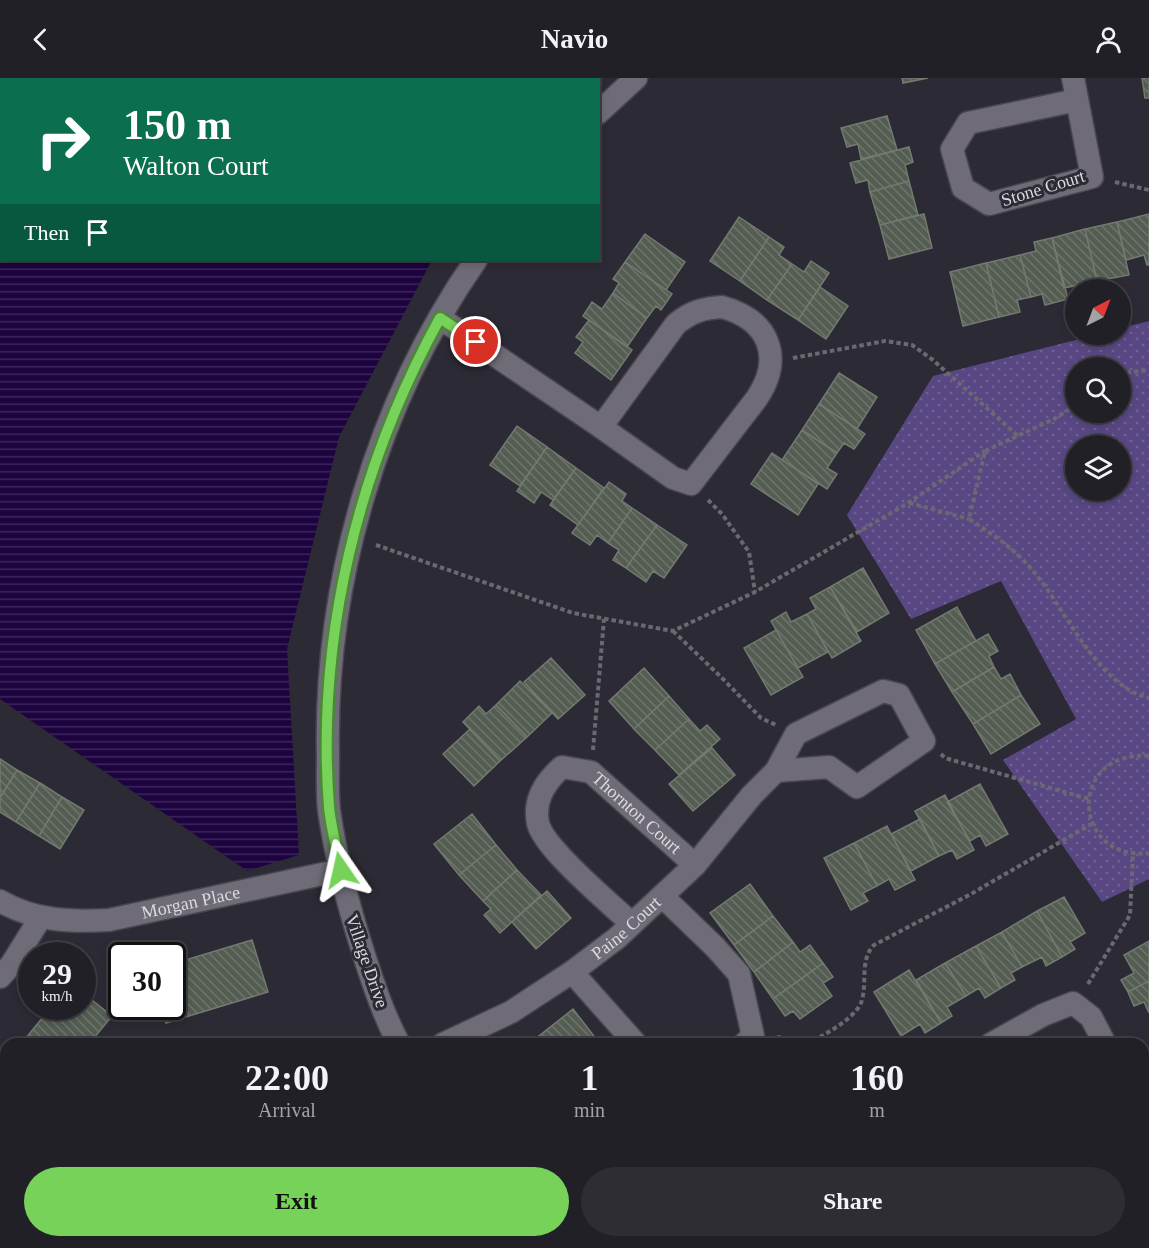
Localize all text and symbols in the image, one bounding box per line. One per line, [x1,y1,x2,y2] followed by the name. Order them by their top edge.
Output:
[24,23,57,56] icon: back
[1092,23,1125,56] icon: person
[541,24,608,54] text: Navio
[24,102,102,180] icon: right
[123,102,232,148] text: 150 m
[123,151,269,181] text: Walton Court
[999,166,1087,210] street label: Stone Court
[81,216,114,249] icon: arrive
[24,220,69,245] text: Then
[1065,279,1131,345] north arrow
[1065,279,1131,501] map controls
[450,316,501,367] pin
[459,325,492,358] icon: arrive
[1065,357,1131,423] button: search
[1065,435,1131,501] button: layers
[588,768,685,858] street label: Thornton Court
[309,838,373,902] position arrow
[140,882,242,923] street label: Morgan Place
[588,892,665,964] street label: Paine Court
[342,912,392,1010] street label: Village Drive
[108,942,186,1020] speed limit sign: 30
[42,957,72,990] text: 29
[42,988,72,1004] text: km/h
[245,1058,329,1098] text: 22:00
[581,1058,599,1098] text: 1
[850,1058,904,1098] text: 160
[258,1099,316,1121] text: Arrival
[574,1099,605,1121] text: min
[869,1099,885,1121] text: m
[24,1167,569,1236] button: Exit
[581,1167,1125,1236] button: Share

